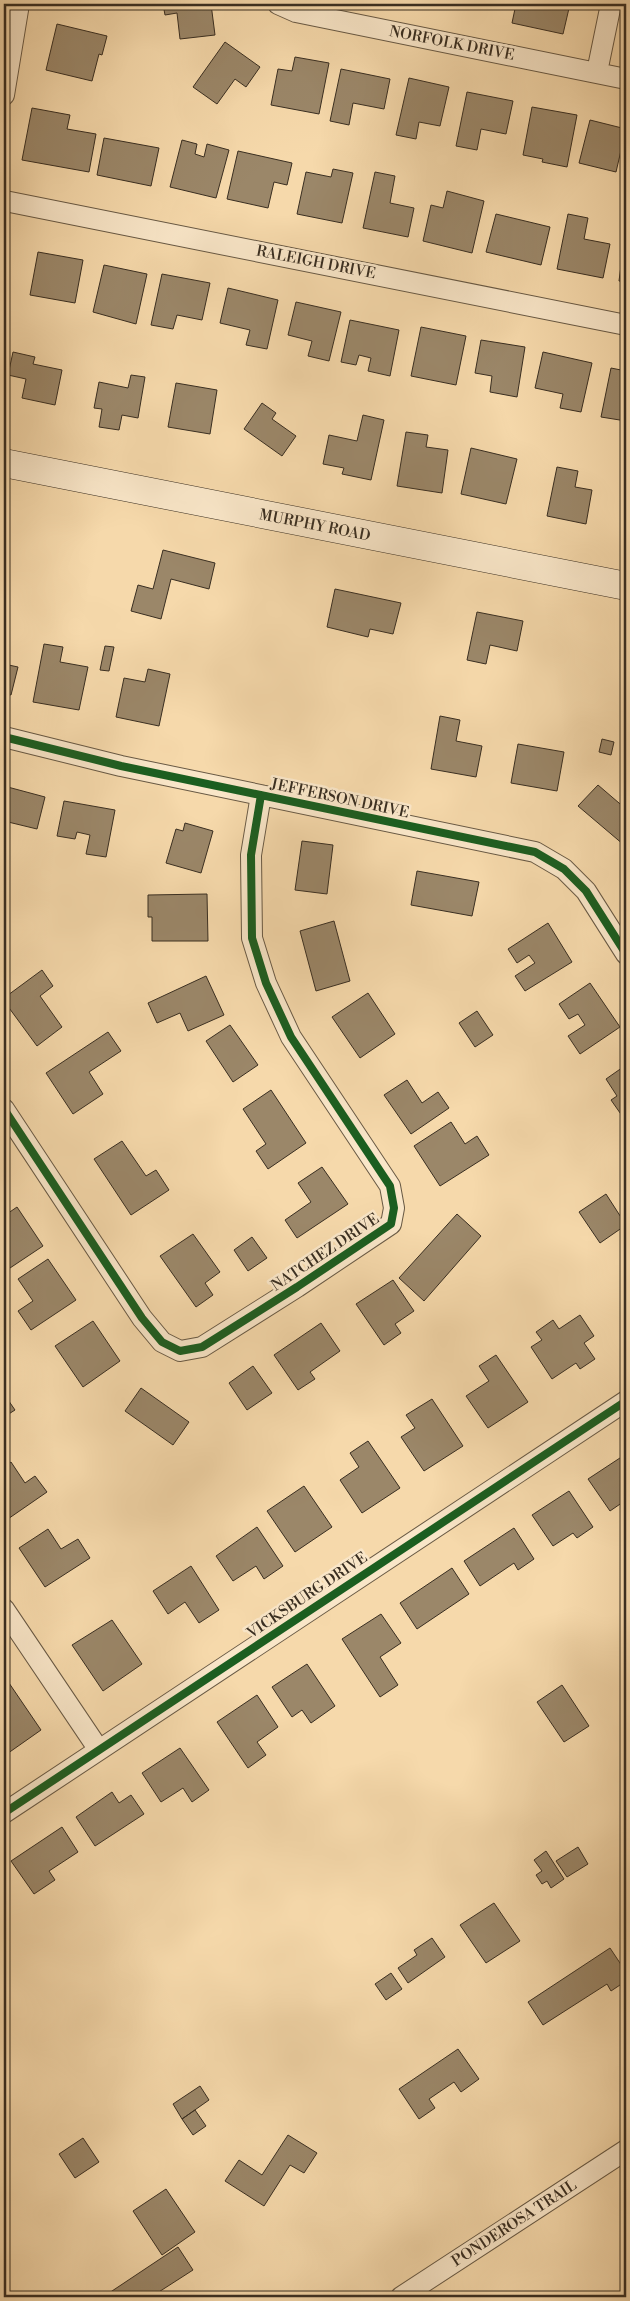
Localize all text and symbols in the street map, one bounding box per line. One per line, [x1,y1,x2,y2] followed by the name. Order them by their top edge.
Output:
[388,22,516,65] street label: NORFOLK DRIVE
[255,242,377,283] street label: RALEIGH DRIVE
[258,505,372,546] street label: MURPHY ROAD
[268,774,411,822] street label: JEFFERSON DRIVE
[268,1209,383,1296] street label: NATCHEZ DRIVE
[243,1548,371,1643] street label: VICKSBURG DRIVE
[448,2176,580,2271] street label: PONDEROSA TRAIL

